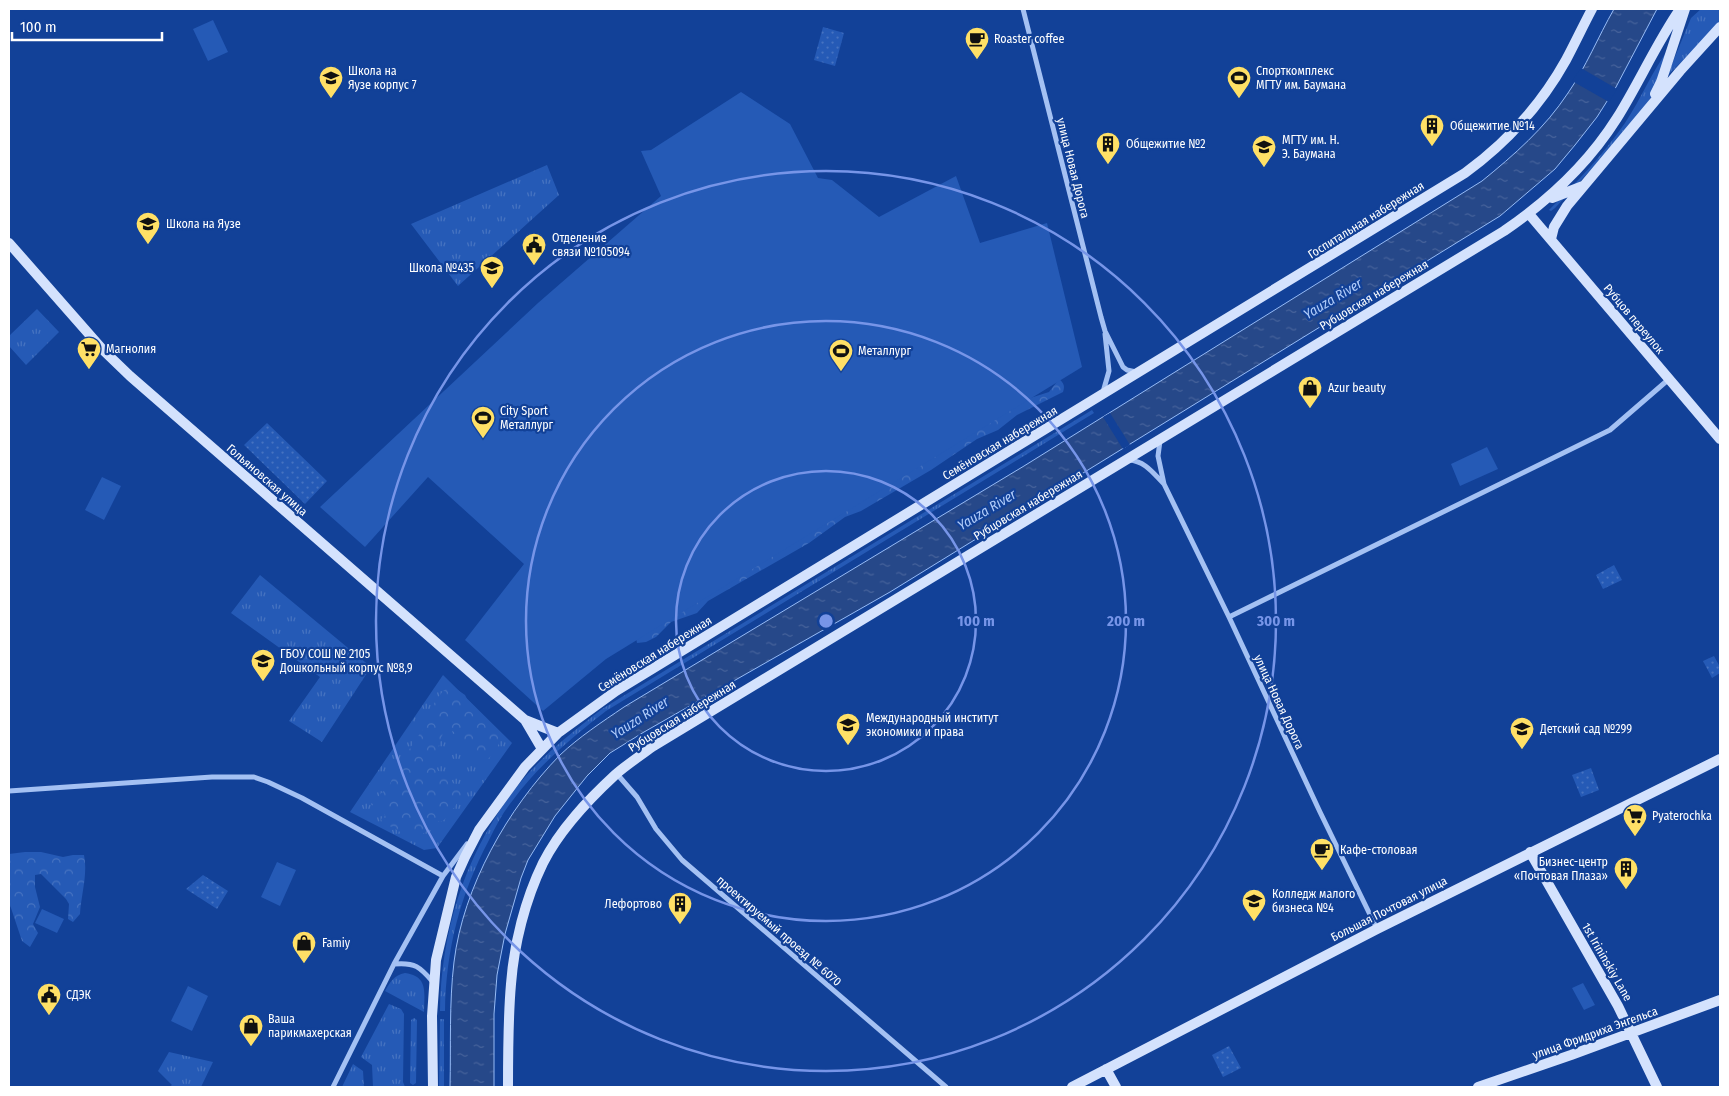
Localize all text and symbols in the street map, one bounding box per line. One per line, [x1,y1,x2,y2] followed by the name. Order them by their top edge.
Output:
[12,10,162,42] scale bar
[20,18,57,36] text: 100 m
[964,26,990,60] cafe icon: Roaster coffee
[994,32,1065,46] place label: Roaster coffee
[348,64,417,92] place label: Школа на Яузе корпус 7
[1256,64,1346,92] place label: Спорткомплекс МГТУ им. Баумана
[318,65,344,99] school or university icon: Школа на Яузе корпус 7
[1226,65,1252,99] sports icon: Спорткомплекс МГТУ им. Баумана
[1419,113,1445,147] building icon: Общежитие №14
[1054,116,1092,220] street label: улица Новая Дорога
[1450,119,1535,133] place label: Общежитие №14
[1095,131,1121,165] building icon: Общежитие №2
[1282,133,1340,161] place label: МГТУ им. Н. Э. Баумана
[1251,134,1277,168] school or university icon: МГТУ им. Н. Э. Баумана
[1126,137,1206,151] place label: Общежитие №2
[1305,178,1427,262] street label: Госпитальная набережная
[135,211,161,245] school or university icon: Школа на Яузе
[166,217,241,231] place label: Школа на Яузе
[552,231,630,259] place label: Отделение связи №105094
[521,232,547,266] public building icon: Отделение связи №105094
[479,255,505,289] school or university icon: Школа №435
[1317,257,1431,333] street label: Рубцовская набережная
[409,261,474,275] place label: Школа №435
[1301,274,1366,323] water label: Yauza River
[1601,281,1668,357] street label: Рубцов переулок
[76,336,102,370] supermarket icon: Магнолия
[828,338,854,372] sports icon: Металлург
[106,342,156,356] place label: Магнолия
[858,344,912,358] place label: Металлург
[1297,375,1323,409] shop icon: Azur beauty
[1328,381,1386,395] place label: Azur beauty
[940,403,1060,483] street label: Семёновская набережная
[500,404,554,432] place label: City Sport Металлург
[470,405,496,439] sports icon: City Sport Металлург
[224,441,310,519] street label: Гольяновская улица
[971,467,1085,543] street label: Рубцовская набережная
[955,485,1020,534] water label: Yauza River
[817,612,835,630] centre of rings
[957,612,995,630] text: 100 m
[1106,612,1145,630] text: 200 m
[1256,612,1295,630] text: 300 m
[596,613,714,695] street label: Семёновская набережная
[279,647,413,675] place label: ГБОУ СОШ № 2105 Дошкольный корпус №8,9
[250,648,276,682] school or university icon: ГБОУ СОШ № 2105 Дошкольный корпус №8,9
[1251,652,1307,752] street label: улица Новая Дорога
[626,677,738,755] street label: Рубцовская набережная
[608,692,673,743] water label: Yauza River
[866,711,998,739] place label: Международный институт экономики и права
[835,712,861,746] school or university icon: Международный институт экономики и права
[1509,716,1535,750] school or university icon: Детский сад №299
[1539,722,1632,736] place label: Детский сад №299
[1622,803,1648,837] supermarket icon: Pyaterochka
[1652,809,1712,823] place label: Pyaterochka
[1309,837,1335,871] cafe icon: Кафе-столовая
[1340,843,1418,857] place label: Кафе-столовая
[1514,855,1608,883] place label: Бизнес-центр «Почтовая Плаза»
[1613,856,1639,890] building icon: Бизнес-центр «Почтовая Плаза»
[714,873,844,989] street label: проектируемый проезд № 6070
[1329,874,1450,944] street label: Большая Почтовая улица
[1272,887,1355,915] place label: Колледж малого бизнеса №4
[1241,888,1267,922] school or university icon: Колледж малого бизнеса №4
[667,891,693,925] building icon: Лефортово
[605,897,662,911] place label: Лефортово
[1579,920,1635,1004] street label: 1st Irininskiy Lane
[291,930,317,964] shop icon: Famiy
[322,936,351,950] place label: Famiy
[36,982,62,1016] public building icon: СДЭК
[66,988,92,1002] place label: СДЭК
[1531,1004,1660,1062] street label: улица Фридриха Энгельса
[268,1012,352,1040] place label: Ваша парикмахерская
[238,1013,264,1047] shop icon: Ваша парикмахерская

